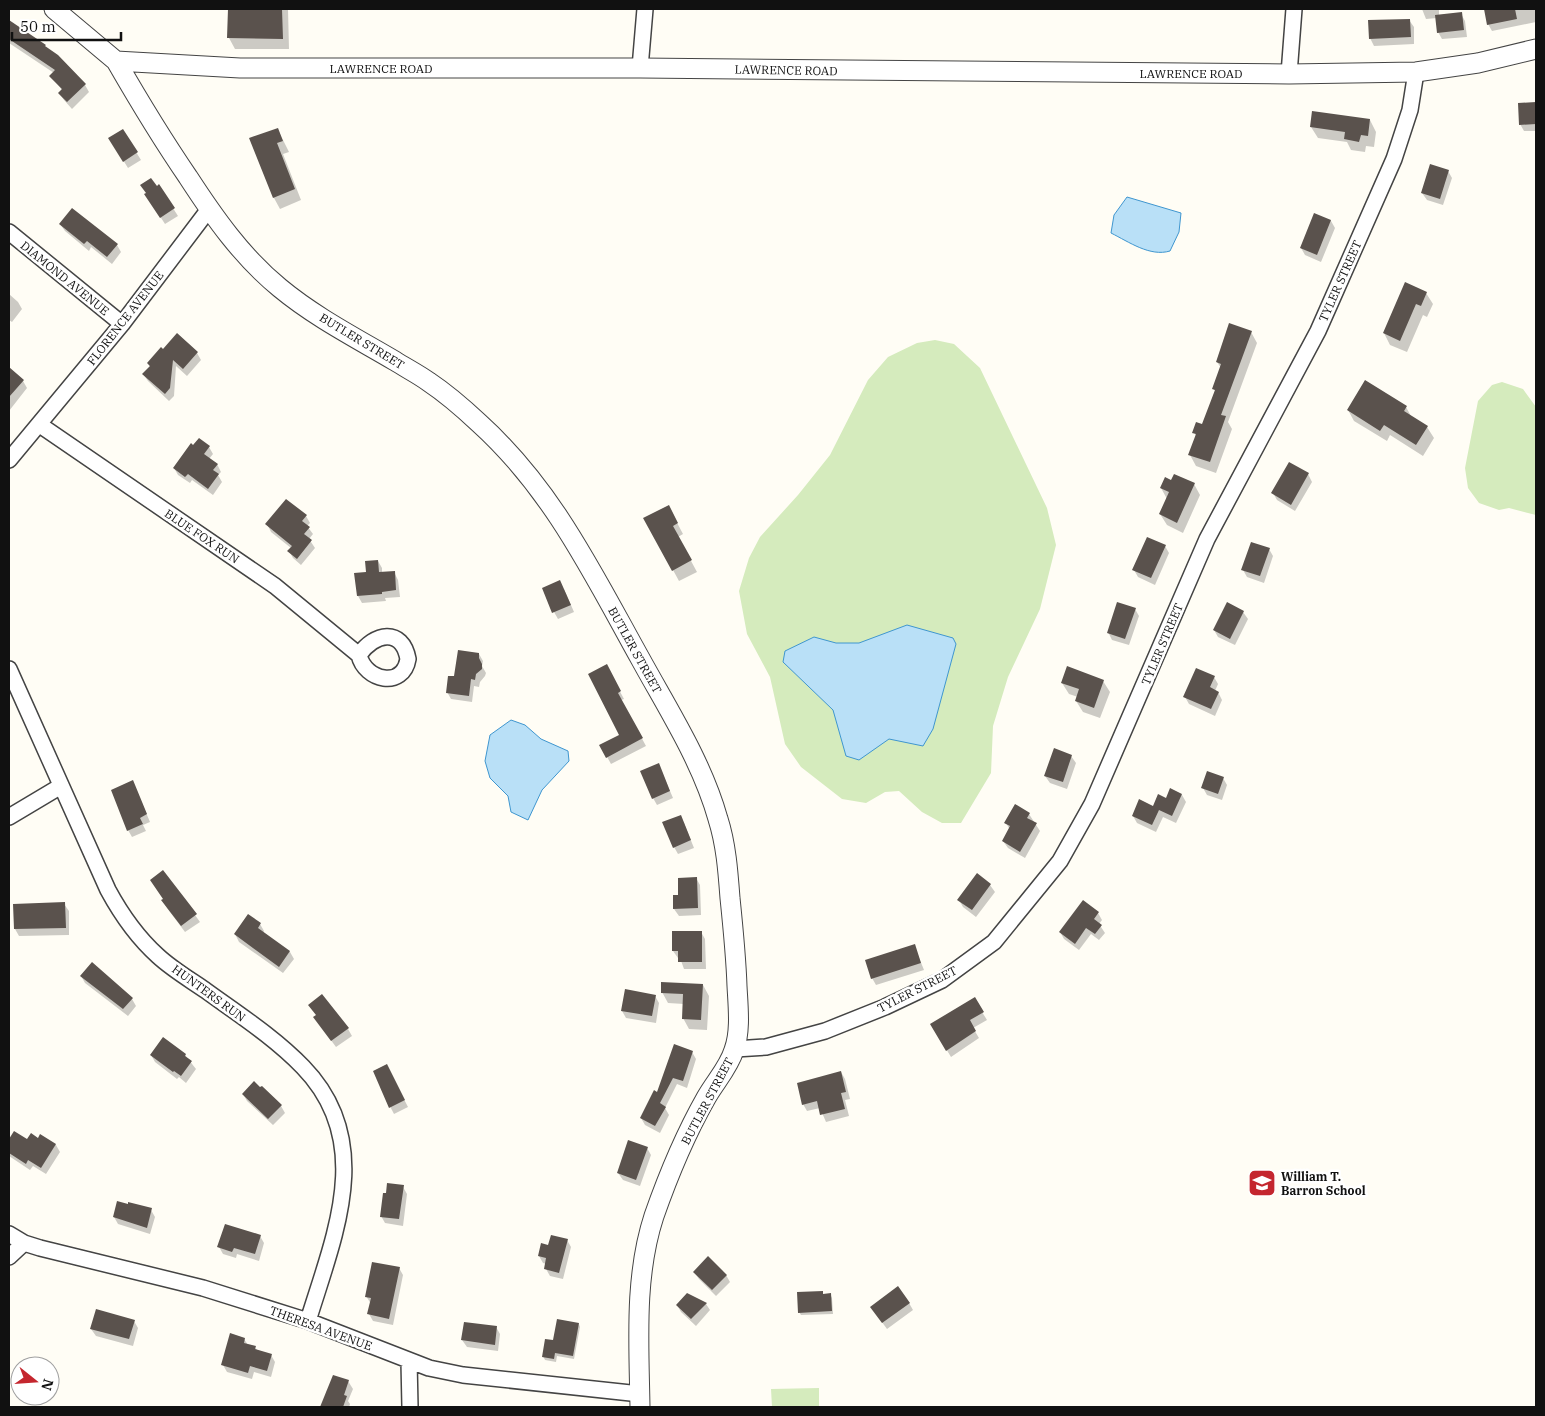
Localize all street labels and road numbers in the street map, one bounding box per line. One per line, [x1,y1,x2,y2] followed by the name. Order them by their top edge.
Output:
[330,61,432,76] street label: LAWRENCE ROAD
[734,62,838,78] street label: LAWRENCE ROAD
[1140,66,1242,81] street label: LAWRENCE ROAD
[18,238,112,318] street label: DIAMOND AVENUE
[1315,238,1365,324] street label: TYLER STREET
[84,268,166,368] street label: FLORENCE AVENUE
[317,310,407,372] street label: BUTLER STREET
[162,506,242,566] street label: BLUE FOX RUN
[1138,601,1186,687] street label: TYLER STREET
[605,604,665,696] street label: BUTLER STREET
[169,961,249,1025] street label: HUNTERS RUN
[875,962,959,1015] street label: TYLER STREET
[678,1055,736,1147] street label: BUTLER STREET
[268,1303,374,1353] street label: THERESA AVENUE

